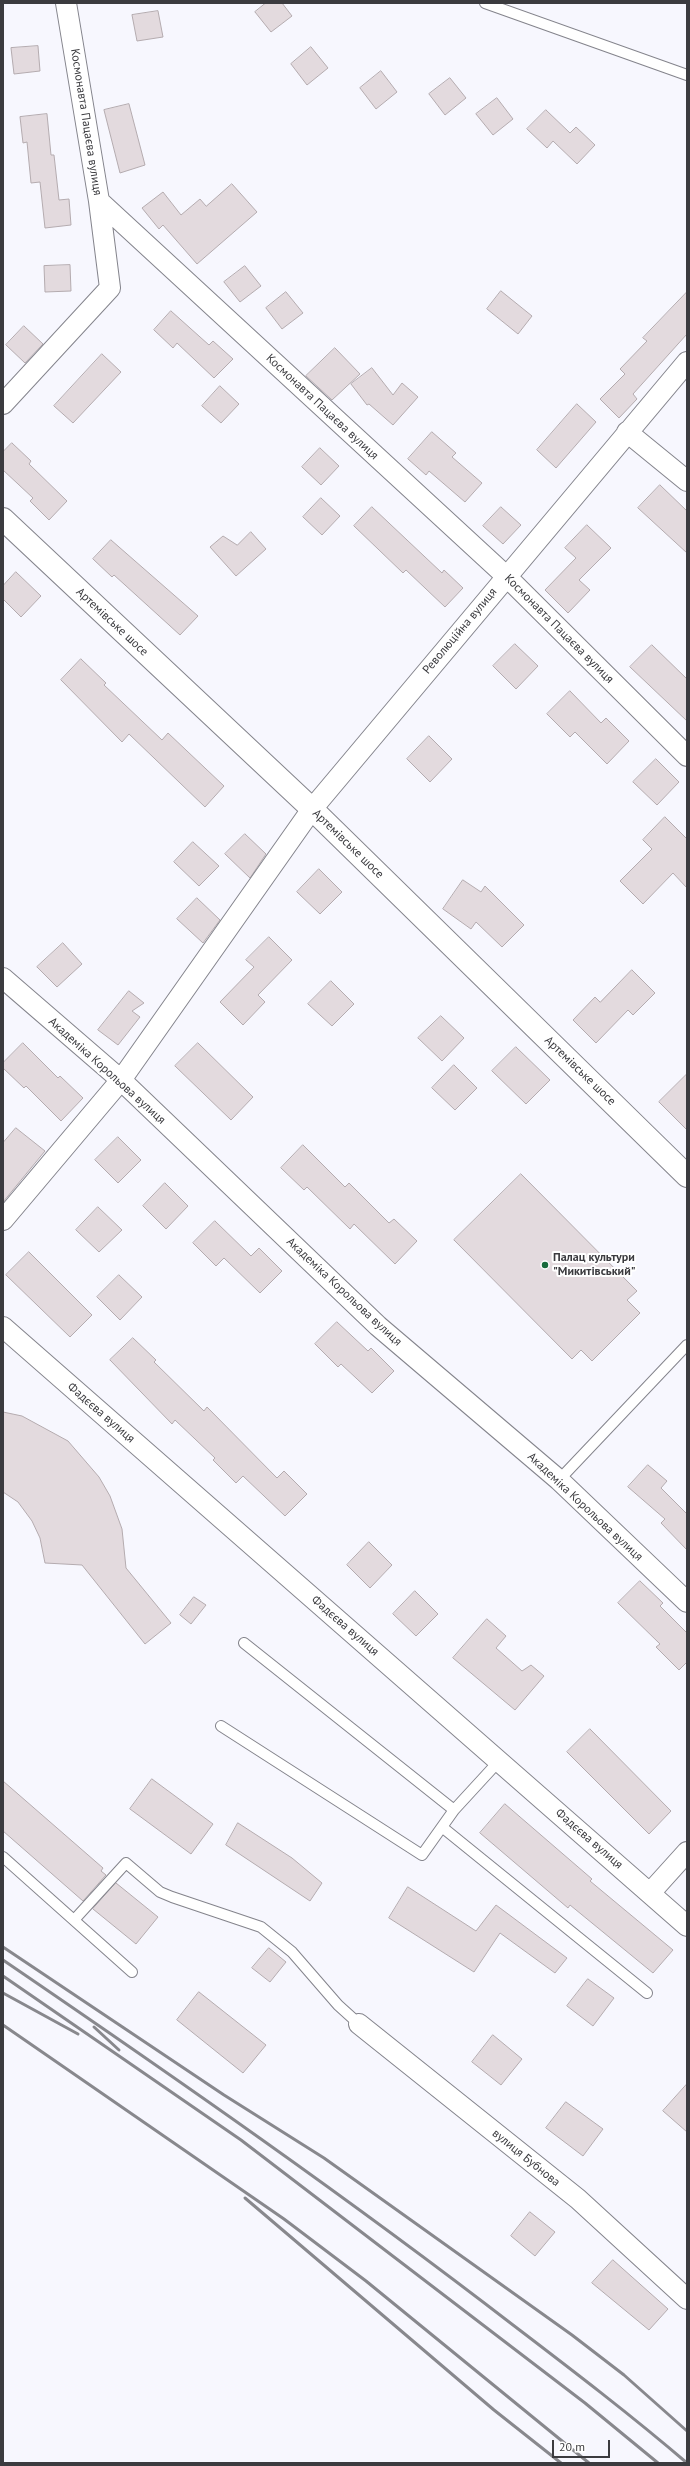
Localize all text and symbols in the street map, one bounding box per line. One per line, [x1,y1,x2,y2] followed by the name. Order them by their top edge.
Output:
[67,48,105,196] street label: Космонавта Пацаєва вулиця
[263,351,381,463] street label: Космонавта Пацаєва вулиця
[501,571,617,687] street label: Космонавта Пацаєва вулиця
[73,585,151,659] street label: Артемівське шосе
[420,585,500,677] street label: Революційна вулиця
[309,806,387,882] street label: Артемівське шосе
[46,1015,168,1127] street label: Академіка Корольова вулиця
[541,1033,619,1109] street label: Артемівське шосе
[283,1235,405,1349] street label: Академіка Корольова вулиця
[553,1251,636,1279] place label: Палац культури "Микитівський"
[540,1260,550,1270] marker: Палац культури "Микитівський"
[64,1380,138,1446] street label: Фадєєва вулиця
[524,1450,646,1564] street label: Академіка Корольова вулиця
[308,1593,382,1659] street label: Фадєєва вулиця
[552,1806,626,1872] street label: Фадєєва вулиця
[489,2126,563,2190] street label: вулиця Бубнова
[554,2432,612,2458] scale bar
[559,2439,585,2454] text: 20 m

